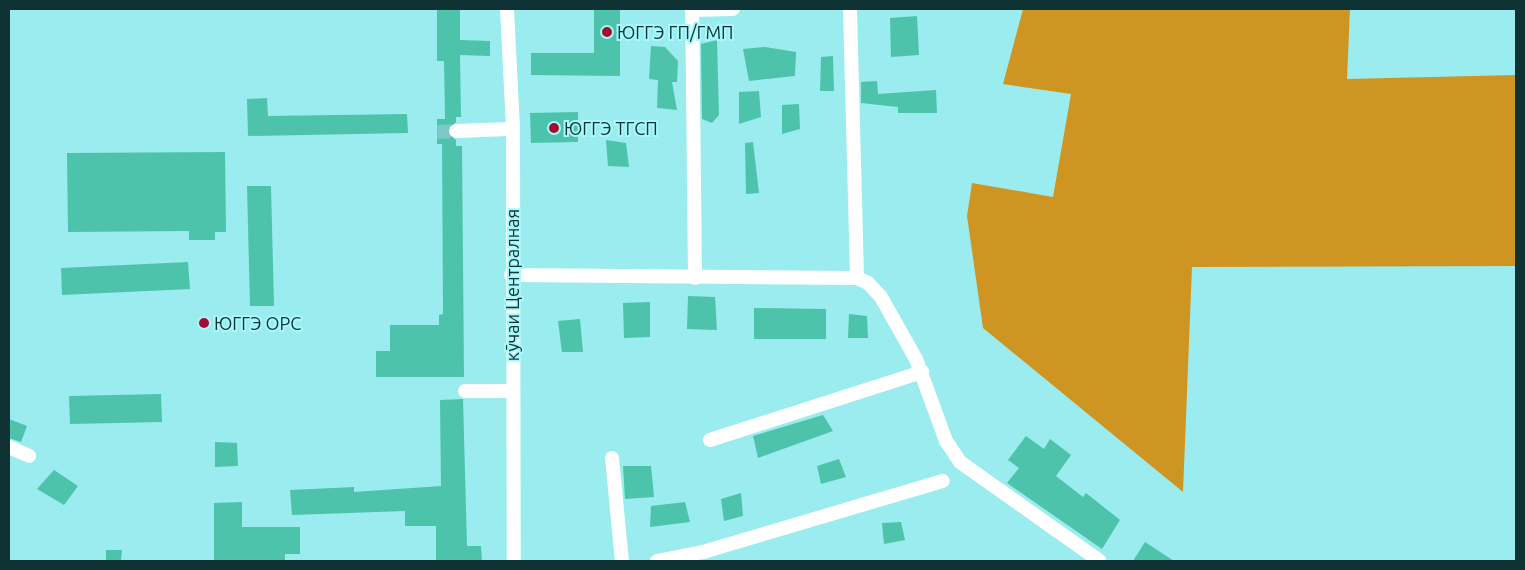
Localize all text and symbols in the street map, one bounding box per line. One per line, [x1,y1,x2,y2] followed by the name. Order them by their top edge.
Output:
[617,21,733,43] place label: ЮГГЭ ГП/ГМП
[601,26,613,38] marker: ЮГГЭ ГП/ГМП
[564,117,658,139] place label: ЮГГЭ ТГСП
[548,122,560,134] marker: ЮГГЭ ТГСП
[501,209,523,361] street label: кӯчаи Централная
[214,312,301,334] place label: ЮГГЭ ОРС
[198,317,210,329] marker: ЮГГЭ ОРС

